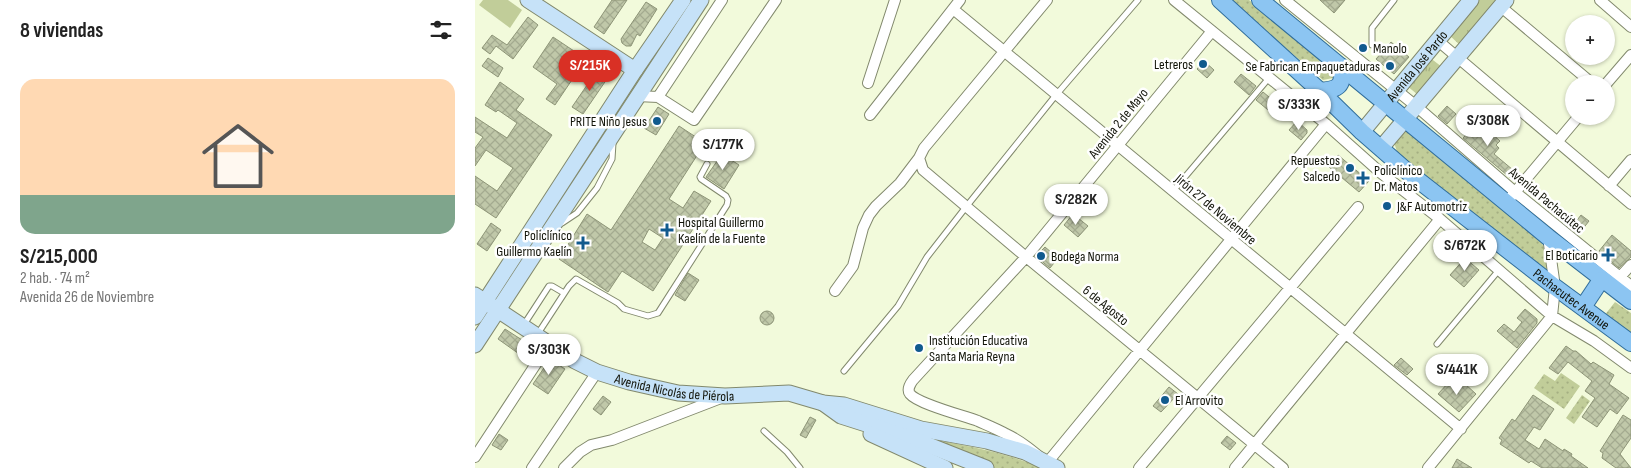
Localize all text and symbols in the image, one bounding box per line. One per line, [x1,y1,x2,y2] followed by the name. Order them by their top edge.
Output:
[1565,15,1615,125] map controls
[1565,15,1615,65] button: +
[427,16,455,44] icon: filters
[20,18,103,43] text: 8 viviendas
[1382,27,1452,106] street label: Avenida José Pardo
[1373,40,1407,57] place label: Manolo
[1357,42,1369,54] marker: Manolo
[549,49,631,92] pin: S/215K
[570,56,610,75] text: S/215K
[1154,56,1193,73] place label: Letreros
[1197,58,1209,70] marker: Letreros
[1246,58,1380,75] place label: Se Fabrican Empaquetaduras
[1384,60,1396,72] marker: Se Fabrican Empaquetaduras
[1565,75,1615,125] button: −
[1084,85,1152,163] street label: Avenida 2 de Mayo
[1258,88,1340,131] pin: S/333K
[1278,95,1320,114] text: S/333K
[1447,104,1529,147] pin: S/308K
[193,111,283,201] icon: home
[1467,111,1509,130] text: S/308K
[570,113,647,130] place label: PRITE Niño Jesus
[651,115,663,127] marker: PRITE Niño Jesus
[682,128,764,171] pin: S/177K
[703,135,743,154] text: S/177K
[1291,152,1340,185] place label: Repuestos Salcedo
[1344,162,1356,174] marker: Repuestos Salcedo
[1374,162,1422,195] place label: Policlinico Dr. Matos
[1505,163,1588,237] street label: Avenida Pachacútec
[1171,170,1260,248] street label: Jirón 27 de Noviembre
[1356,171,1370,185] marker: Policlinico Dr. Matos
[1035,184,1117,226] pin: S/282K
[1055,190,1097,209] text: S/282K
[1396,198,1467,215] place label: J&F Automotriz
[1381,200,1393,212] marker: J&F Automotriz
[678,214,765,247] place label: Hospital Guillermo Kaelín de la Fuente
[660,223,674,237] marker: Hospital Guillermo Kaelín de la Fuente
[496,227,572,260] place label: Policlínico Guillermo Kaelín
[1424,230,1506,272] pin: S/672K
[576,236,590,250] marker: Policlínico Guillermo Kaelín
[1444,236,1486,255] text: S/672K
[20,244,98,269] text: S/215,000
[1545,247,1598,264] place label: El Boticario
[1051,248,1119,265] place label: Bodega Norma
[1602,249,1614,261] marker: El Boticario
[1035,250,1047,262] marker: Bodega Norma
[1530,265,1613,334] street label: Pachacutec Avenue
[20,269,90,288] text: 2 hab. · 74 m²
[1079,282,1132,329] street label: 6 de Agosto
[20,288,154,307] text: Avenida 26 de Noviembre
[929,332,1028,365] place label: Institución Educativa Santa Maria Reyna
[508,334,590,376] pin: S/303K
[528,340,570,359] text: S/303K
[913,342,925,354] marker: Institución Educativa Santa Maria Reyna
[1416,354,1498,396] pin: S/441K
[1436,360,1478,379] text: S/441K
[612,370,735,405] street label: Avenida Nicolás de Piérola
[1175,392,1224,409] place label: El Arrovito
[1159,394,1171,406] marker: El Arrovito

